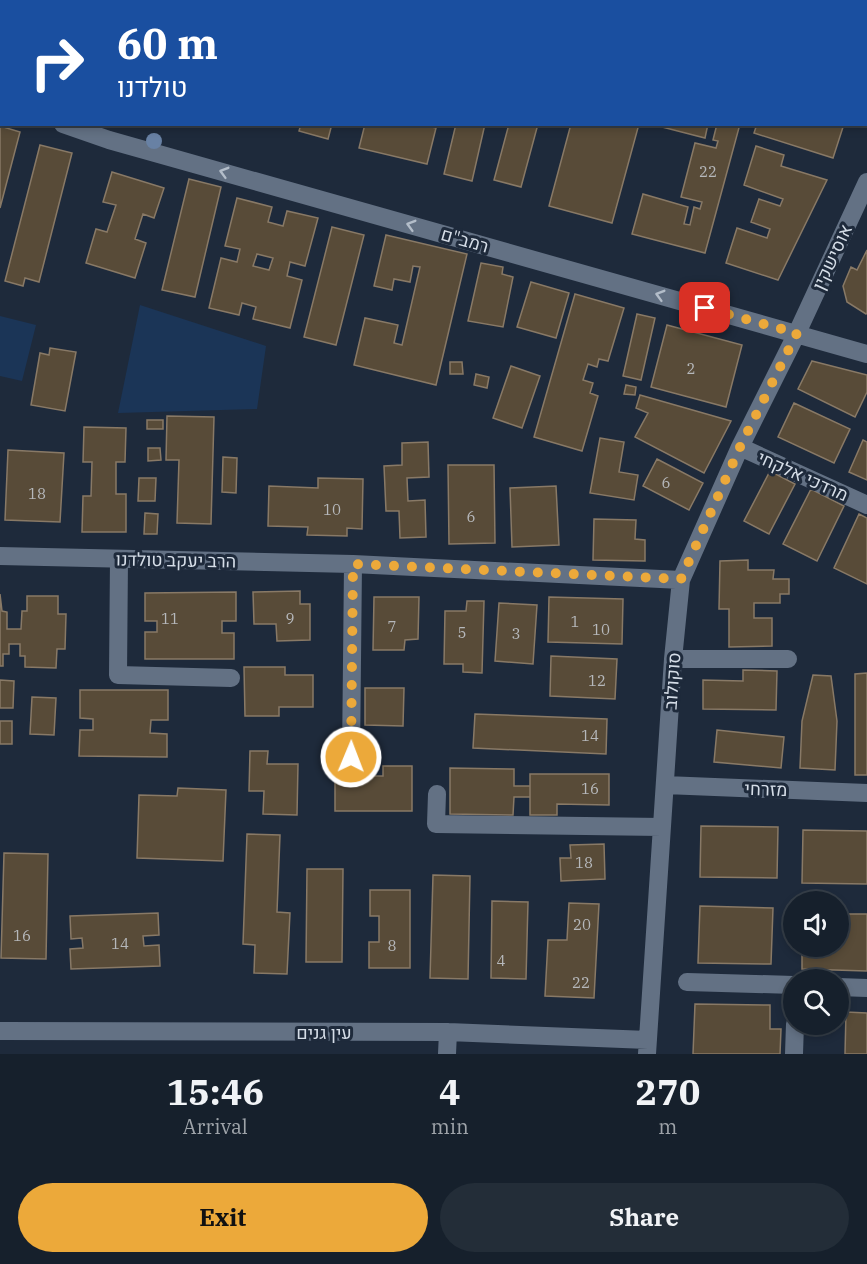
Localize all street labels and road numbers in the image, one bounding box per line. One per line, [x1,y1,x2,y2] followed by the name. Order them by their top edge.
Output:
[807,220,857,294] street label: אוסישקין
[438,222,492,258] street label: רמב"ם
[754,446,852,506] street label: מרדכי אלקחי
[115,547,237,573] street label: הרב יעקב טולדנו
[659,652,685,710] street label: סוקולוב
[744,777,788,801] street label: מזרחי
[296,1021,352,1044] street label: עין גנים

